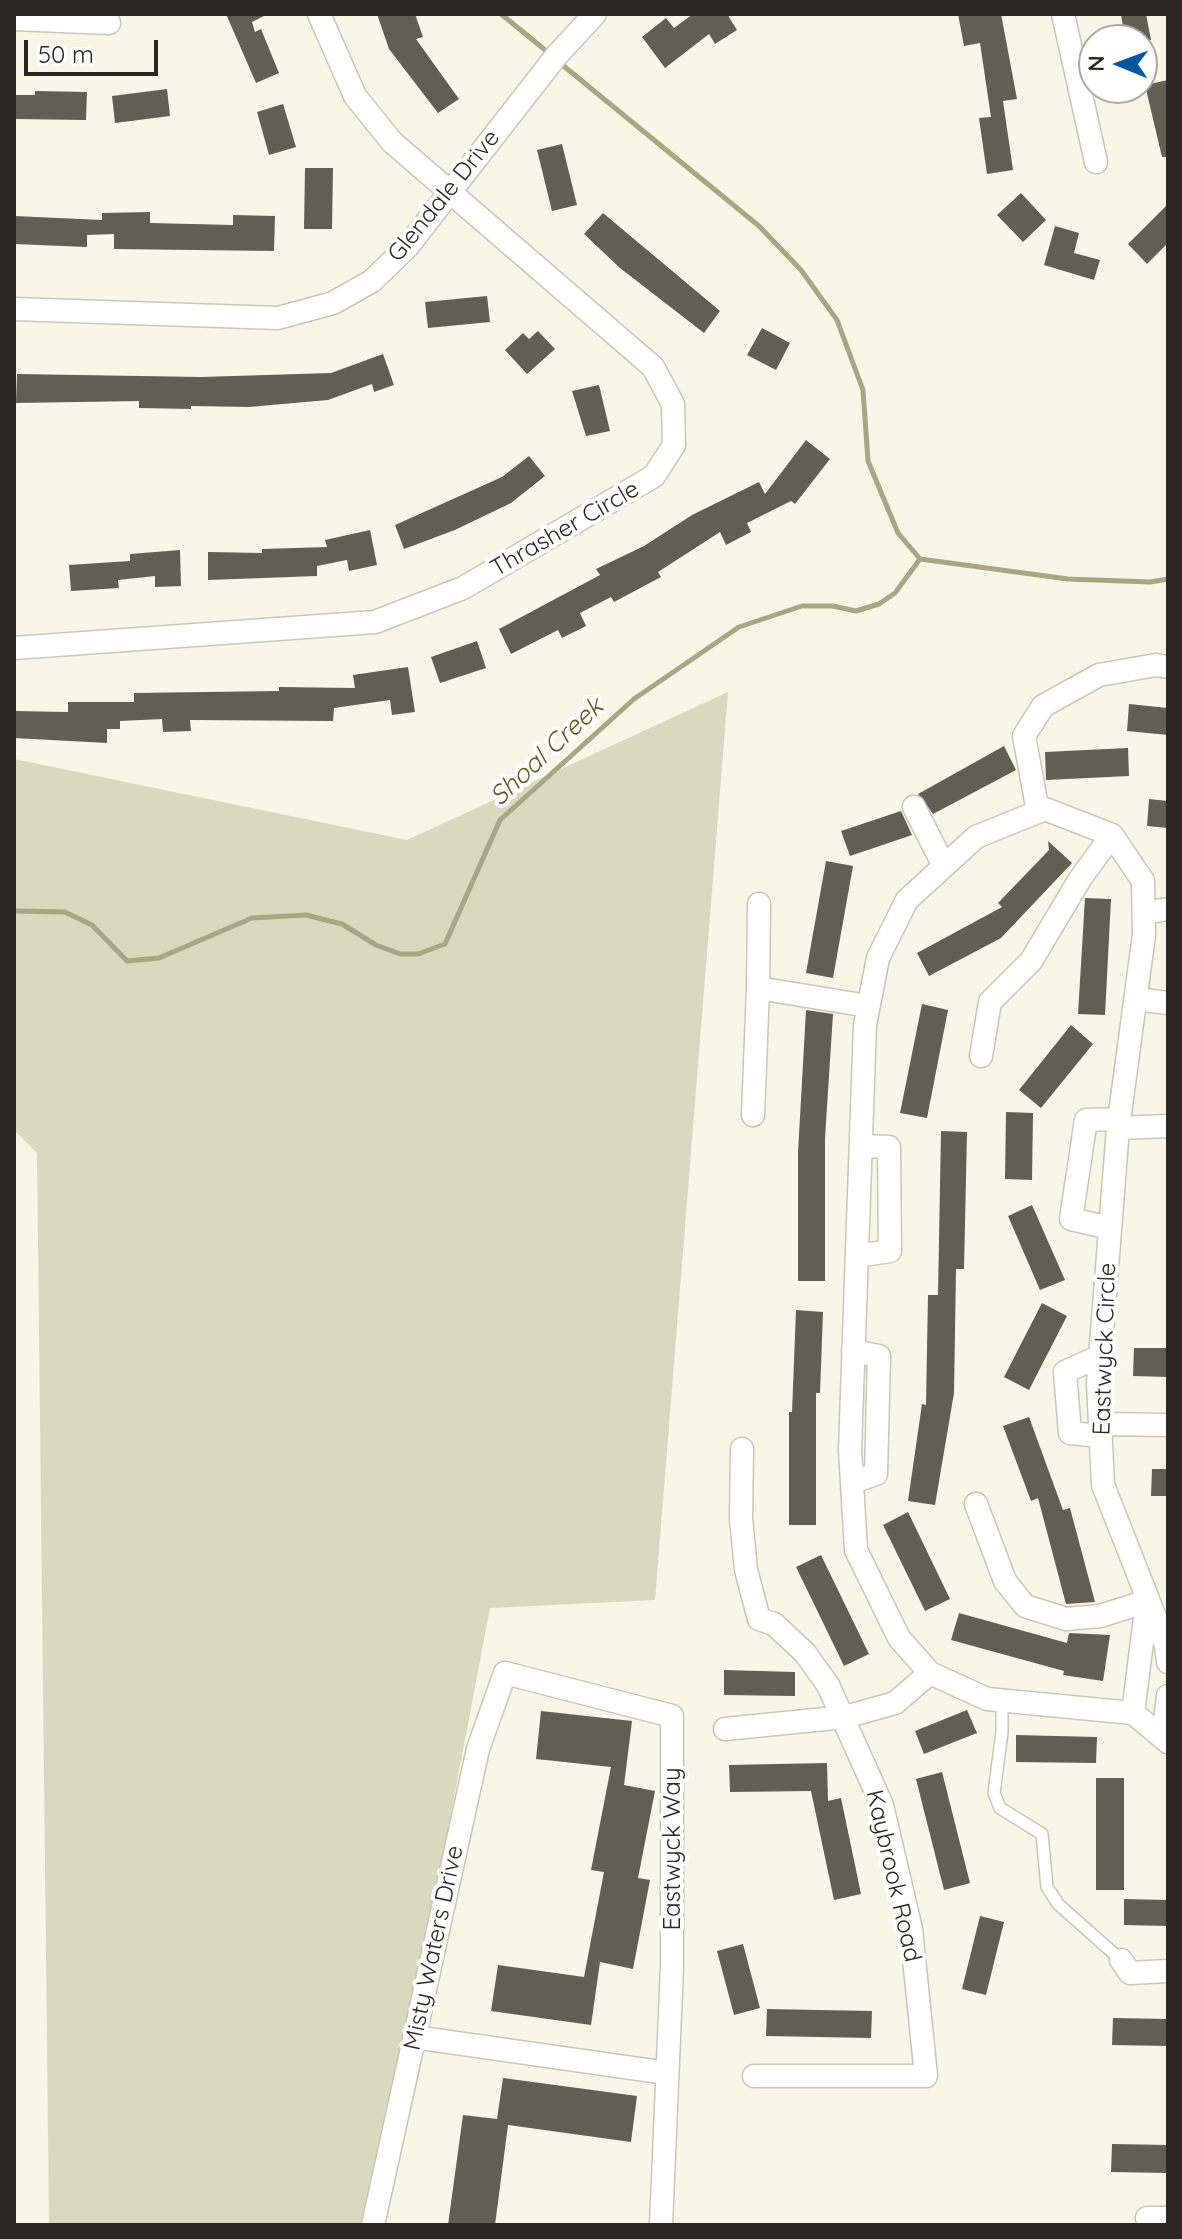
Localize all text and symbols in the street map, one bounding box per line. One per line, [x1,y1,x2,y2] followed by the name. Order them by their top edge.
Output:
[28,24,162,74] scale bar
[1078,24,1158,104] north arrow
[38,39,94,69] text: 50 m
[1082,55,1110,72] text: N
[382,124,506,268] street label: Glendale Drive
[486,475,644,583] street label: Thrasher Circle
[484,692,610,812] water label: Shoal Creek
[1088,1262,1122,1436] street label: Eastwyck Circle
[659,1767,687,1931] street label: Eastwyck Way
[859,1787,927,1965] street label: Kaybrook Road
[398,1843,470,2053] street label: Misty Waters Drive

